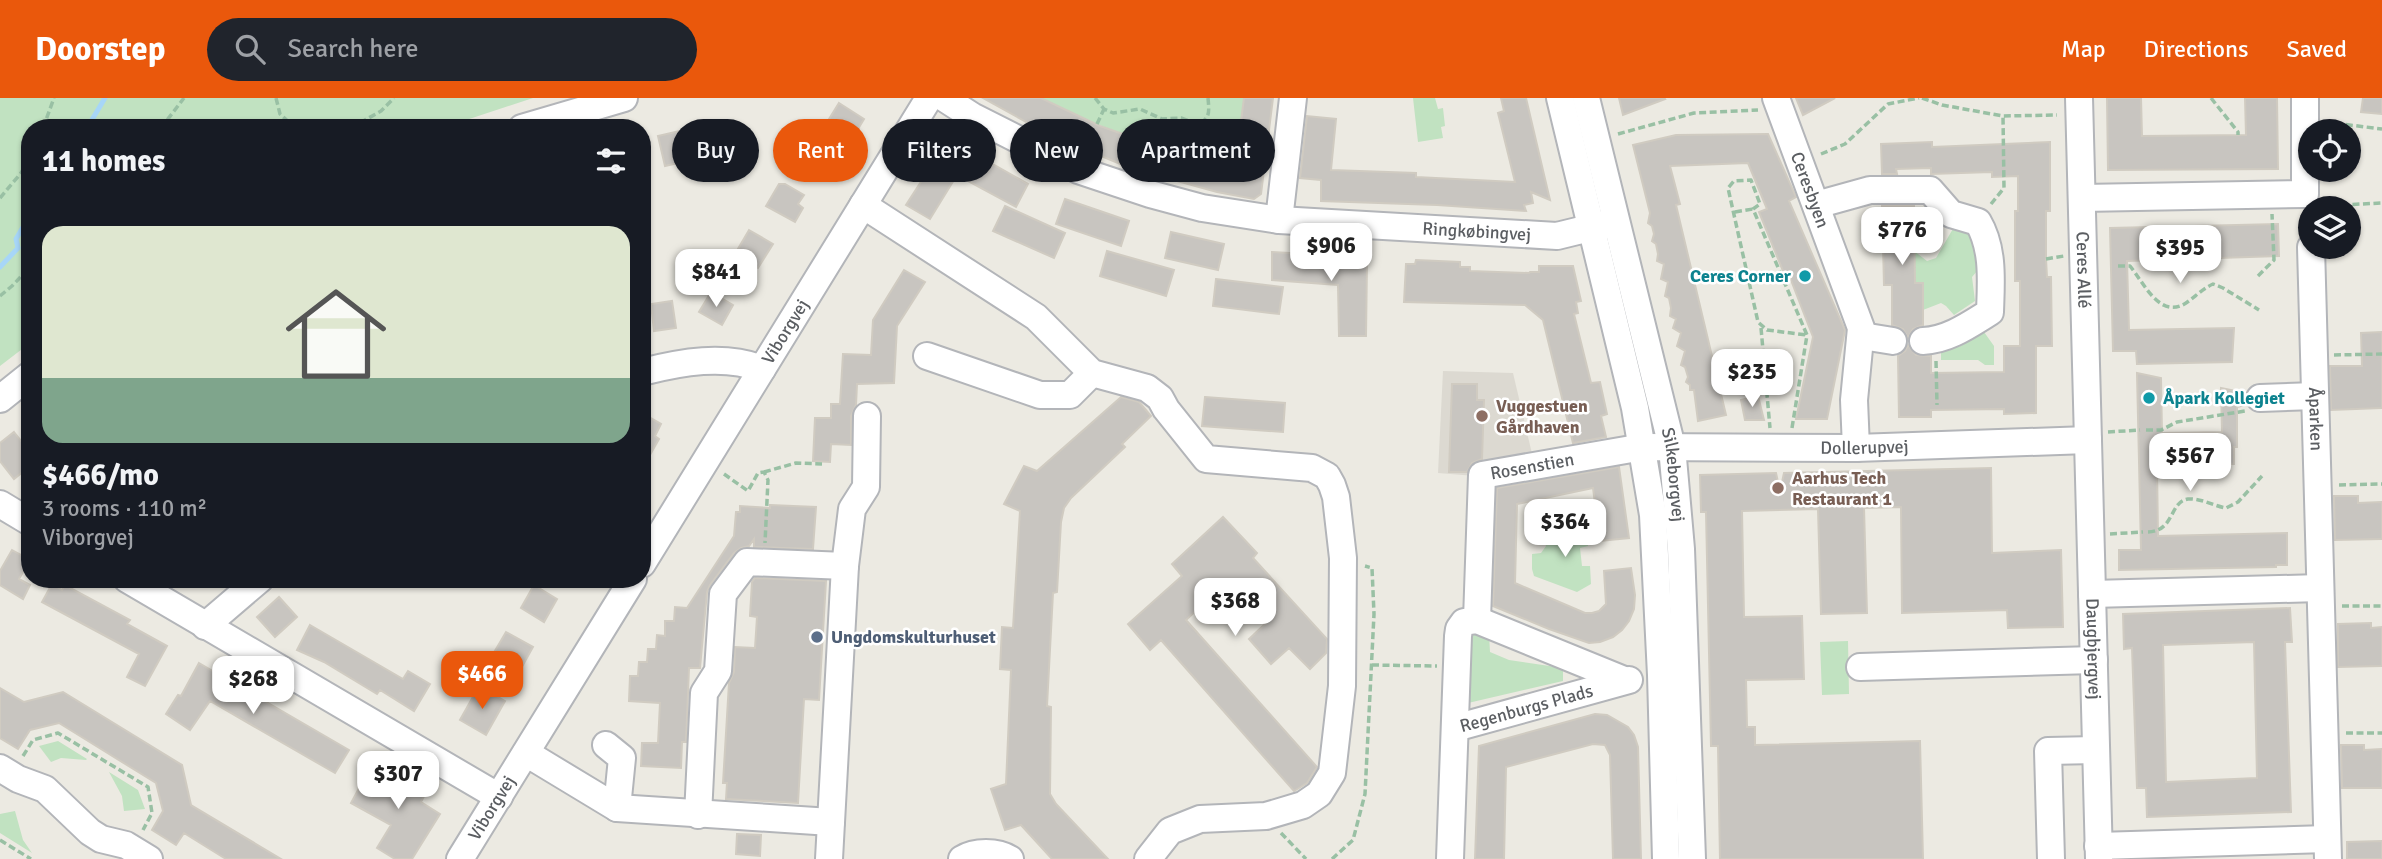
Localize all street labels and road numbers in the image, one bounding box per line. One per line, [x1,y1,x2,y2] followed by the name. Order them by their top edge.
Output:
[1786,149,1834,231] street label: Ceresbyen
[1422,217,1532,245] street label: Ringkøbingvej
[2072,231,2096,309] street label: Ceres Allé
[757,295,813,368] street label: Viborgvej
[2304,387,2328,451] street label: Åparken
[1657,425,1690,523] street label: Silkeborgvej
[1820,435,1909,459] street label: Dollerupvej
[1489,448,1576,484] street label: Rosenstien
[2081,598,2106,700] street label: Daugbjergvej
[1457,679,1595,737] street label: Regenburgs Plads
[463,772,520,844] street label: Viborgvej

